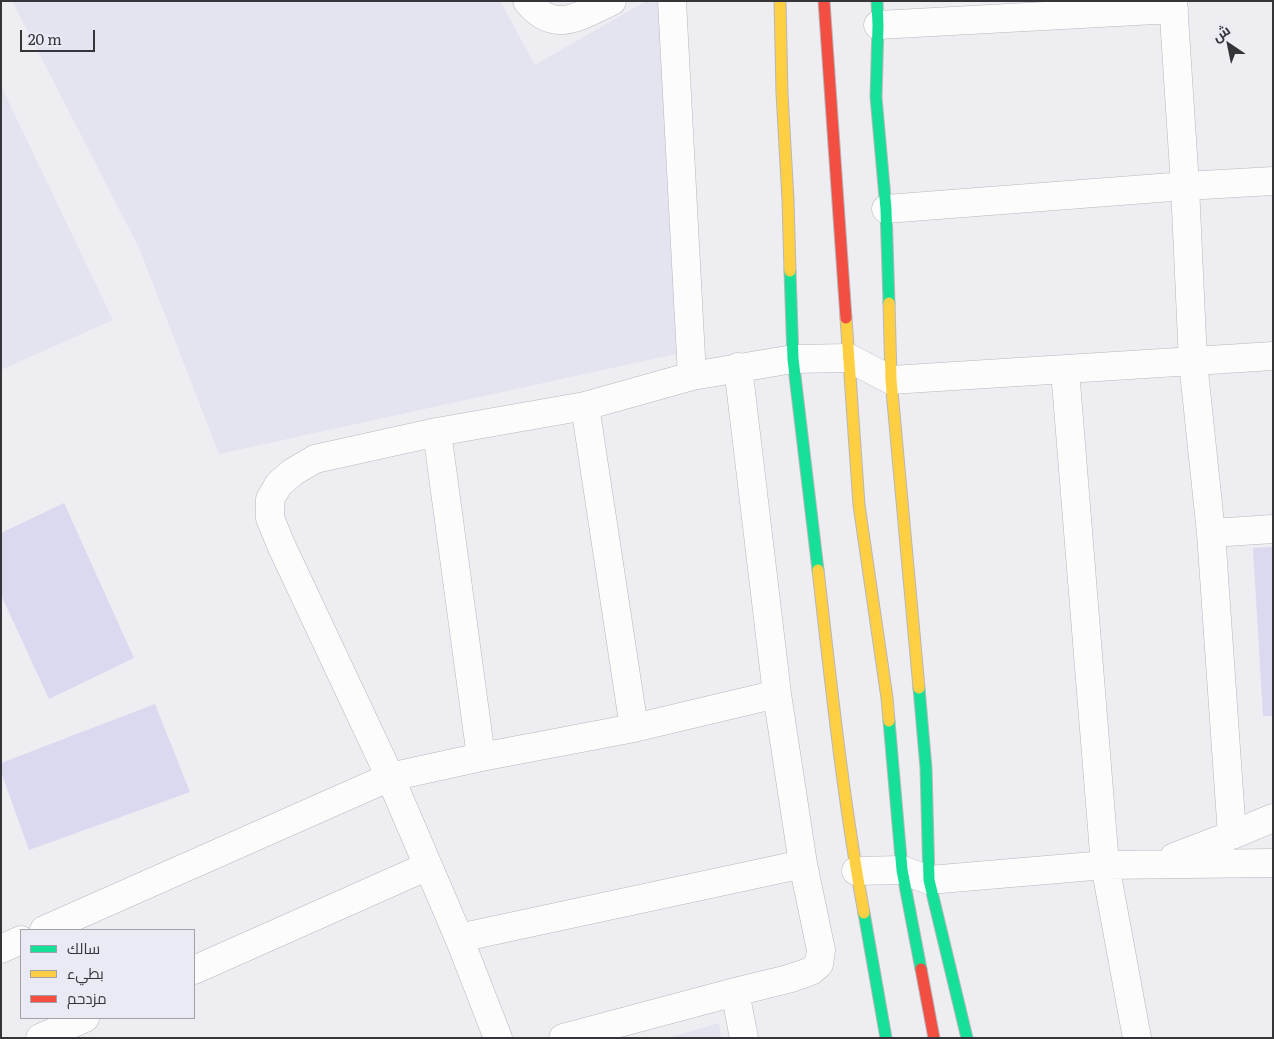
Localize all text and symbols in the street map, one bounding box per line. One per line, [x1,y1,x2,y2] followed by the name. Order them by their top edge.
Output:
[1208,19,1234,46] text: ش
[22,20,98,52] scale bar
[1204,20,1254,70] north arrow
[28,27,62,50] text: 20 m
[20,929,195,1019] legend
[67,936,100,959] text: سالك
[67,961,104,984] text: بطيء
[67,986,107,1009] text: مزدحم

